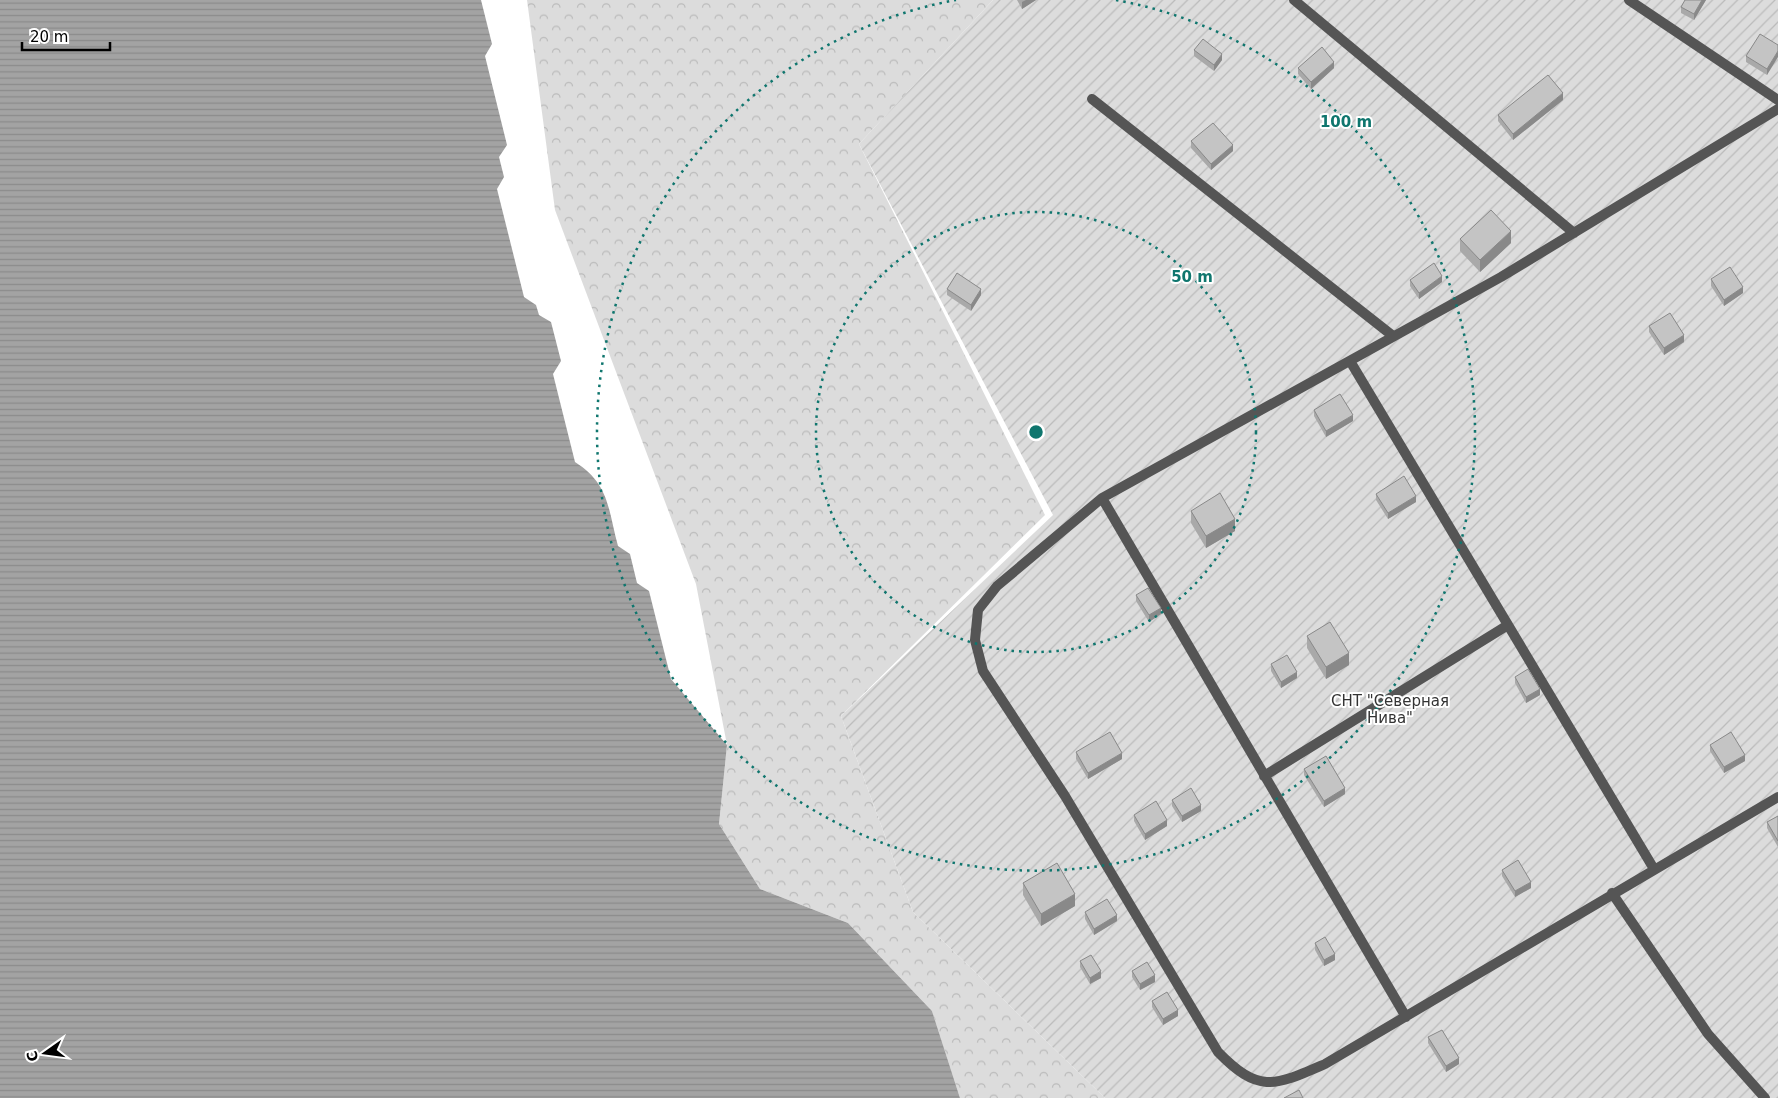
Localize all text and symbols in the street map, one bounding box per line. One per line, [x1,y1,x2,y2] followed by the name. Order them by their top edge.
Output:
[22,20,110,52] scale bar
[30,28,68,46] text: 20 m
[1320,113,1372,131] text: 100 m
[1171,268,1213,286] text: 50 m
[1027,423,1045,441] centre of rings
[1331,692,1449,727] park label: СНТ "Северная Нива"
[20,1028,70,1078] north arrow
[23,1049,41,1063] text: С

